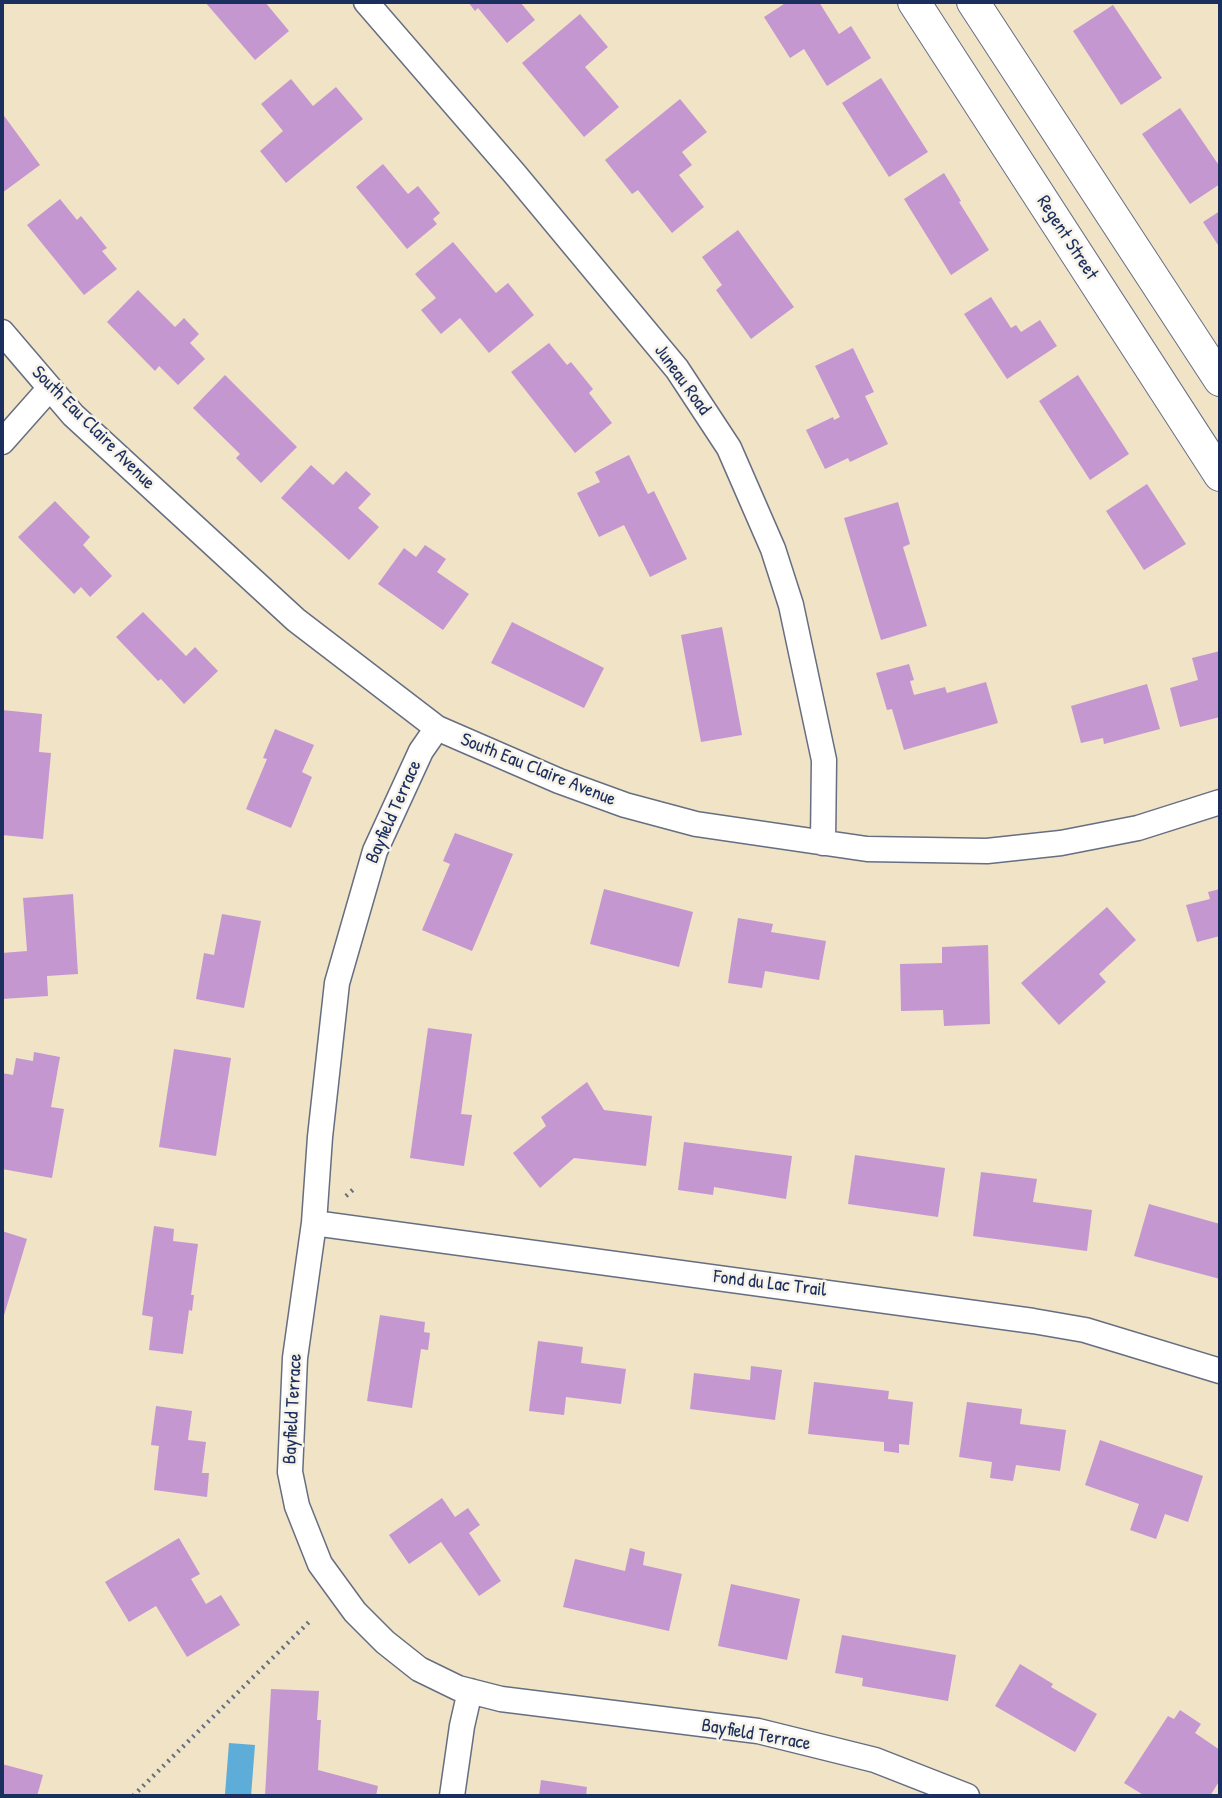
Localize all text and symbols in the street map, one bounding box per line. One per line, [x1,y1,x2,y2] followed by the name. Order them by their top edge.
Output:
[1031,192,1103,284] street label: Regent Street
[649,340,715,420] street label: Juneau Road
[27,362,159,494] street label: South Eau Claire Avenue
[457,728,619,812] street label: South Eau Claire Avenue
[361,757,427,867] street label: Bayfield Terrace
[712,1266,828,1302] street label: Fond du Lac Trail
[279,1353,307,1465] street label: Bayfield Terrace
[700,1714,812,1756] street label: Bayfield Terrace

